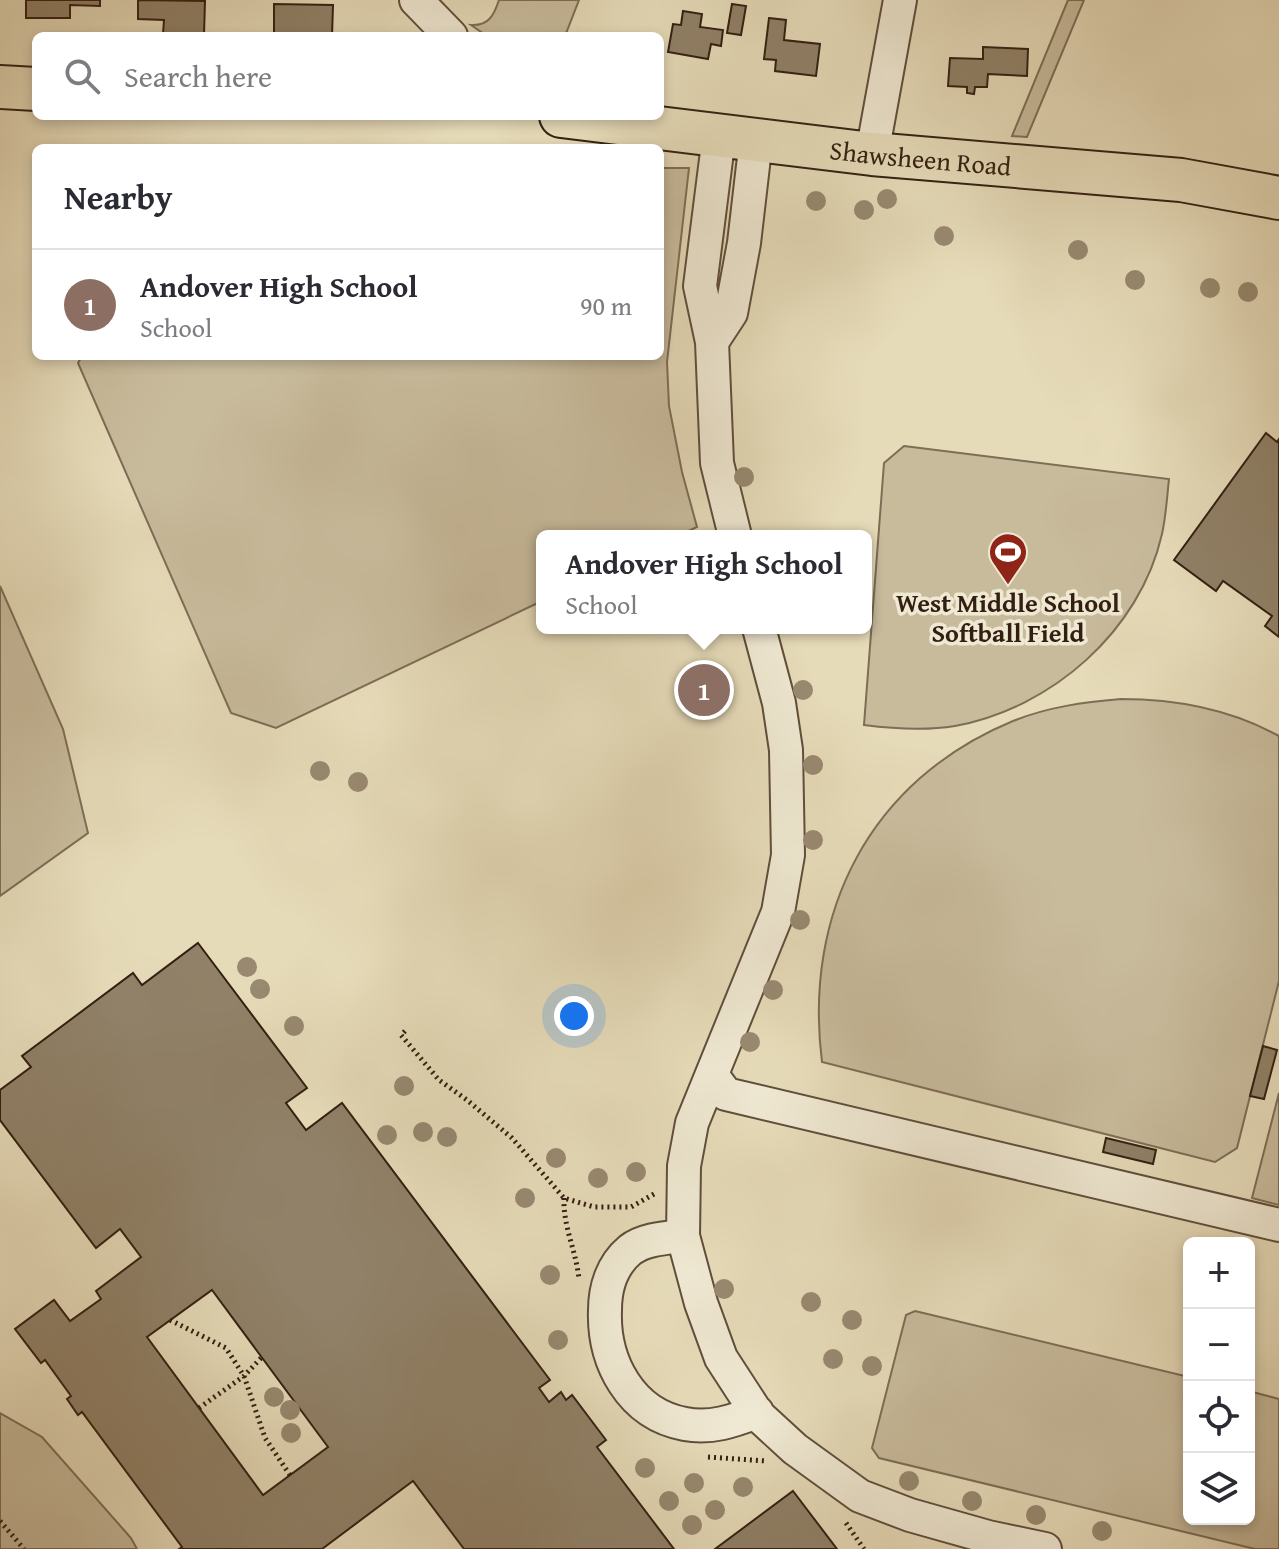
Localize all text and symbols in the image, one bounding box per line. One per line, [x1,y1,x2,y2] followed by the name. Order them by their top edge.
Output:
[32,32,664,120] search box
[60,54,104,98] icon: search
[124,54,272,98] text: Search here
[828,130,1013,185] street label: Shawsheen Road
[64,172,173,221] text: Nearby
[140,264,418,308] text: Andover High School
[83,286,97,325] text: 1
[580,286,632,325] text: 90 m
[140,308,212,347] text: School
[536,530,872,634] popup
[987,531,1029,586] sports icon: West Middle School Softball Field
[565,541,843,585] text: Andover High School
[896,583,1120,652] place label: West Middle School Softball Field
[565,585,637,624] text: School
[678,660,730,720] pin: 1
[554,996,594,1036] your location
[1183,1237,1255,1525] map controls
[1183,1237,1255,1309] button: +
[1183,1309,1255,1381] button: −
[1183,1381,1255,1453] button: locate
[1183,1453,1255,1525] button: layers

